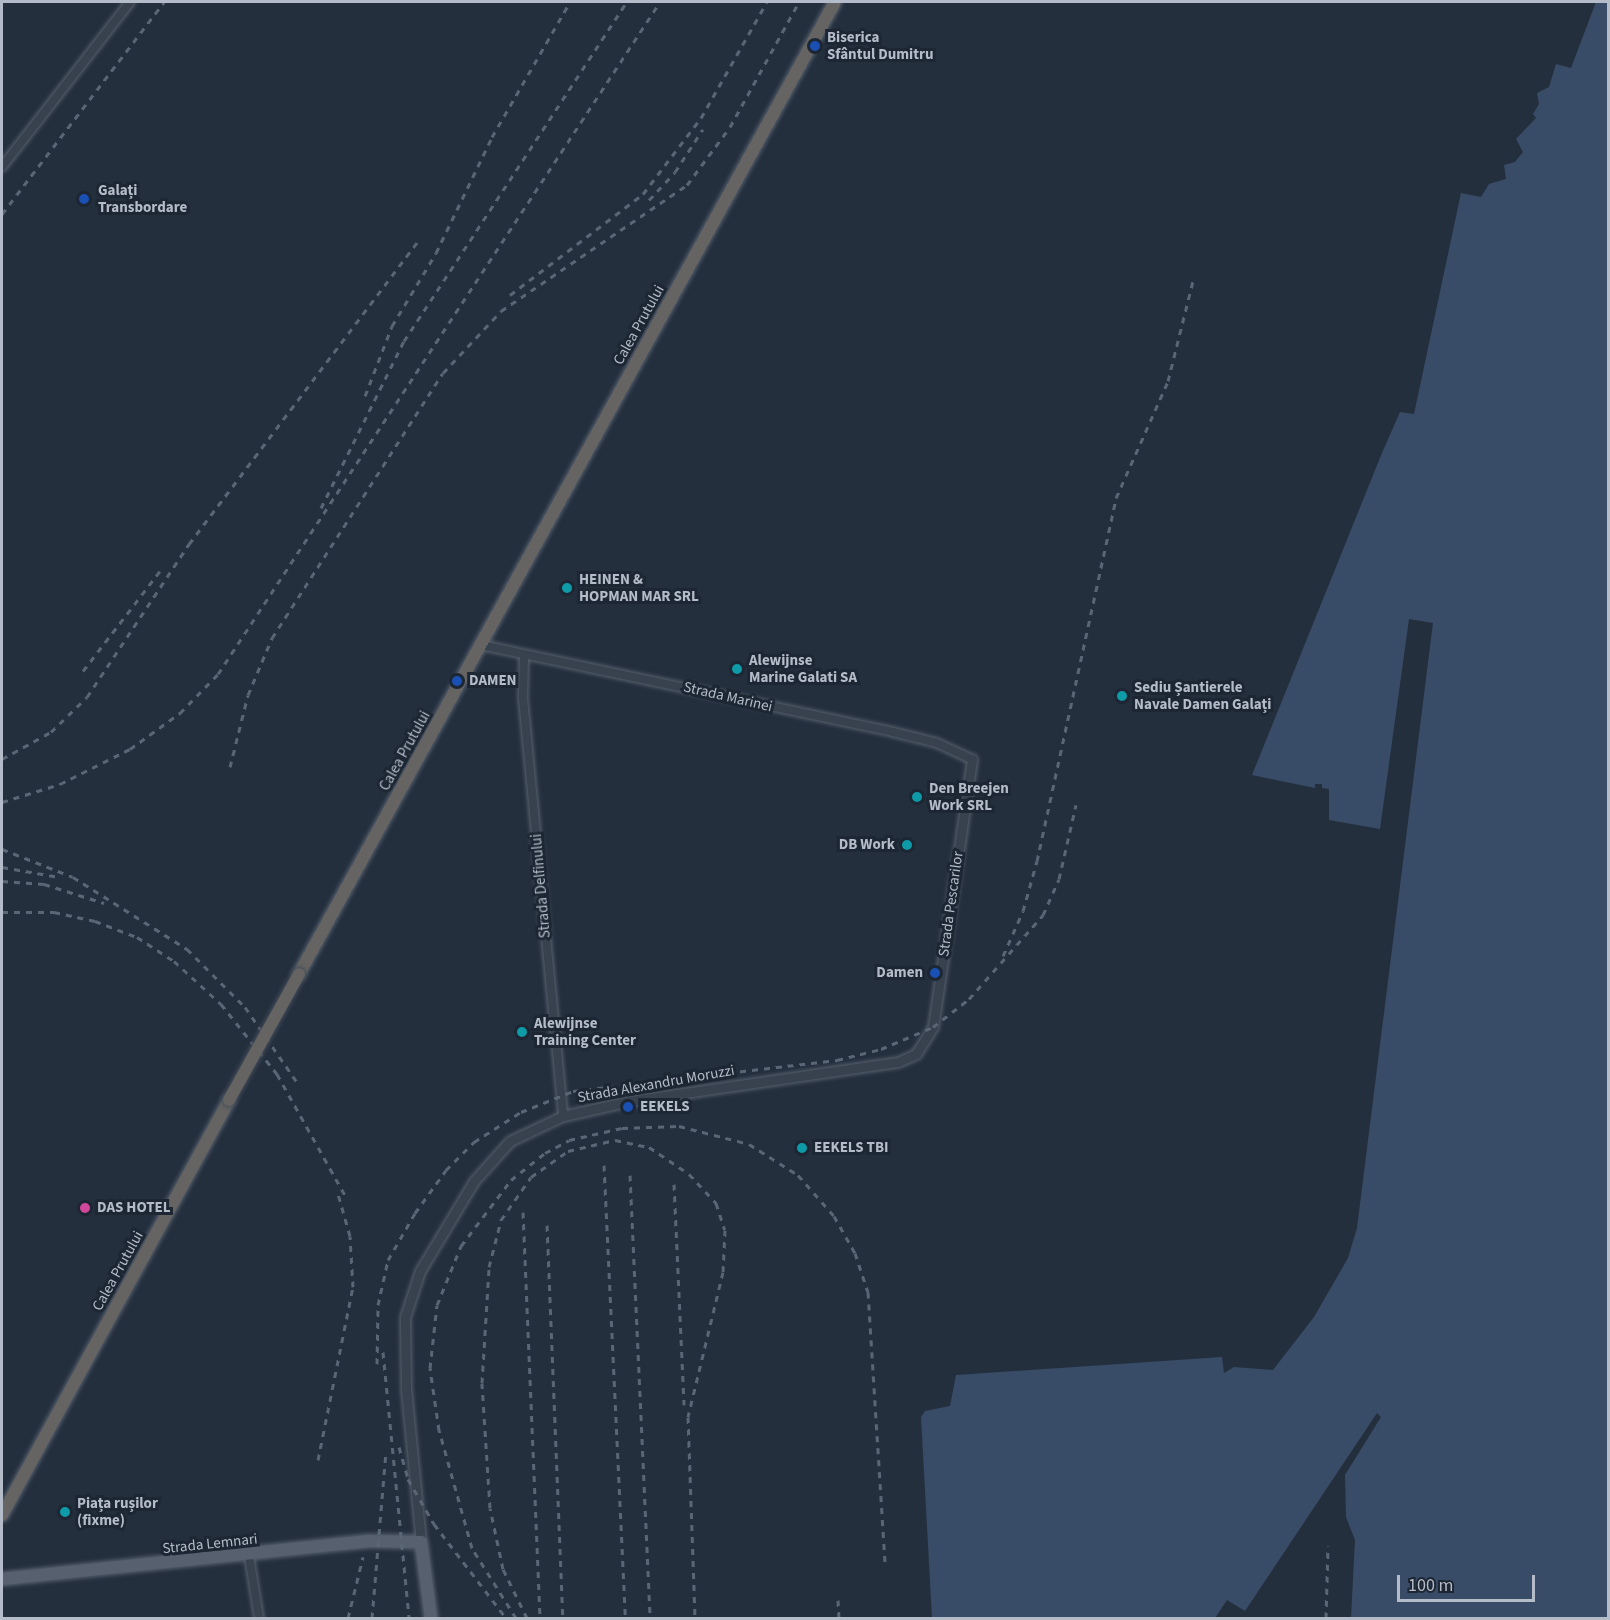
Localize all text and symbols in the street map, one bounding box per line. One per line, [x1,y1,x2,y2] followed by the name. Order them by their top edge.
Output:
[827,28,933,63] place label: Biserica Sfântul Dumitru
[808,39,822,53] marker: Biserica Sfântul Dumitru
[98,181,187,216] place label: Galați Transbordare
[75,190,93,208] marker: Galați Transbordare
[610,282,668,368] street label: Calea Prutului
[579,570,699,605] place label: HEINEN & HOPMAN MAR SRL
[560,581,574,595] marker: HEINEN & HOPMAN MAR SRL
[749,651,857,686] place label: Alewijnse Marine Galati SA
[730,662,744,676] marker: Alewijnse Marine Galati SA
[469,672,517,690] place label: DAMEN
[450,674,464,688] marker: DAMEN
[682,678,774,716] street label: Strada Marinei
[1134,678,1271,713] place label: Sediu Șantierele Navale Damen Galați
[1115,689,1129,703] marker: Sediu Șantierele Navale Damen Galați
[376,708,434,794] street label: Calea Prutului
[929,779,1009,814] place label: Den Breejen Work SRL
[910,790,924,804] marker: Den Breejen Work SRL
[527,833,555,939] street label: Strada Delfinului
[839,836,895,854] place label: DB Work
[900,838,914,852] marker: DB Work
[935,850,967,958] street label: Strada Pescarilor
[876,964,923,982] place label: Damen
[928,966,942,980] marker: Damen
[534,1014,636,1049] place label: Alewijnse Training Center
[515,1025,529,1039] marker: Alewijnse Training Center
[576,1061,736,1107] street label: Strada Alexandru Moruzzi
[640,1098,690,1116] place label: EEKELS
[621,1100,635,1114] marker: EEKELS
[814,1139,888,1157] place label: EEKELS TBI
[795,1141,809,1155] marker: EEKELS TBI
[97,1199,171,1217] place label: DAS HOTEL
[78,1201,92,1215] marker: DAS HOTEL
[89,1228,147,1314] street label: Calea Prutului
[77,1494,158,1529] place label: Piața rușilor (fixme)
[58,1505,72,1519] marker: Piața rușilor (fixme)
[161,1530,259,1558] street label: Strada Lemnari
[1400,1563,1538,1601] scale bar
[1408,1573,1453,1598] text: 100 m

